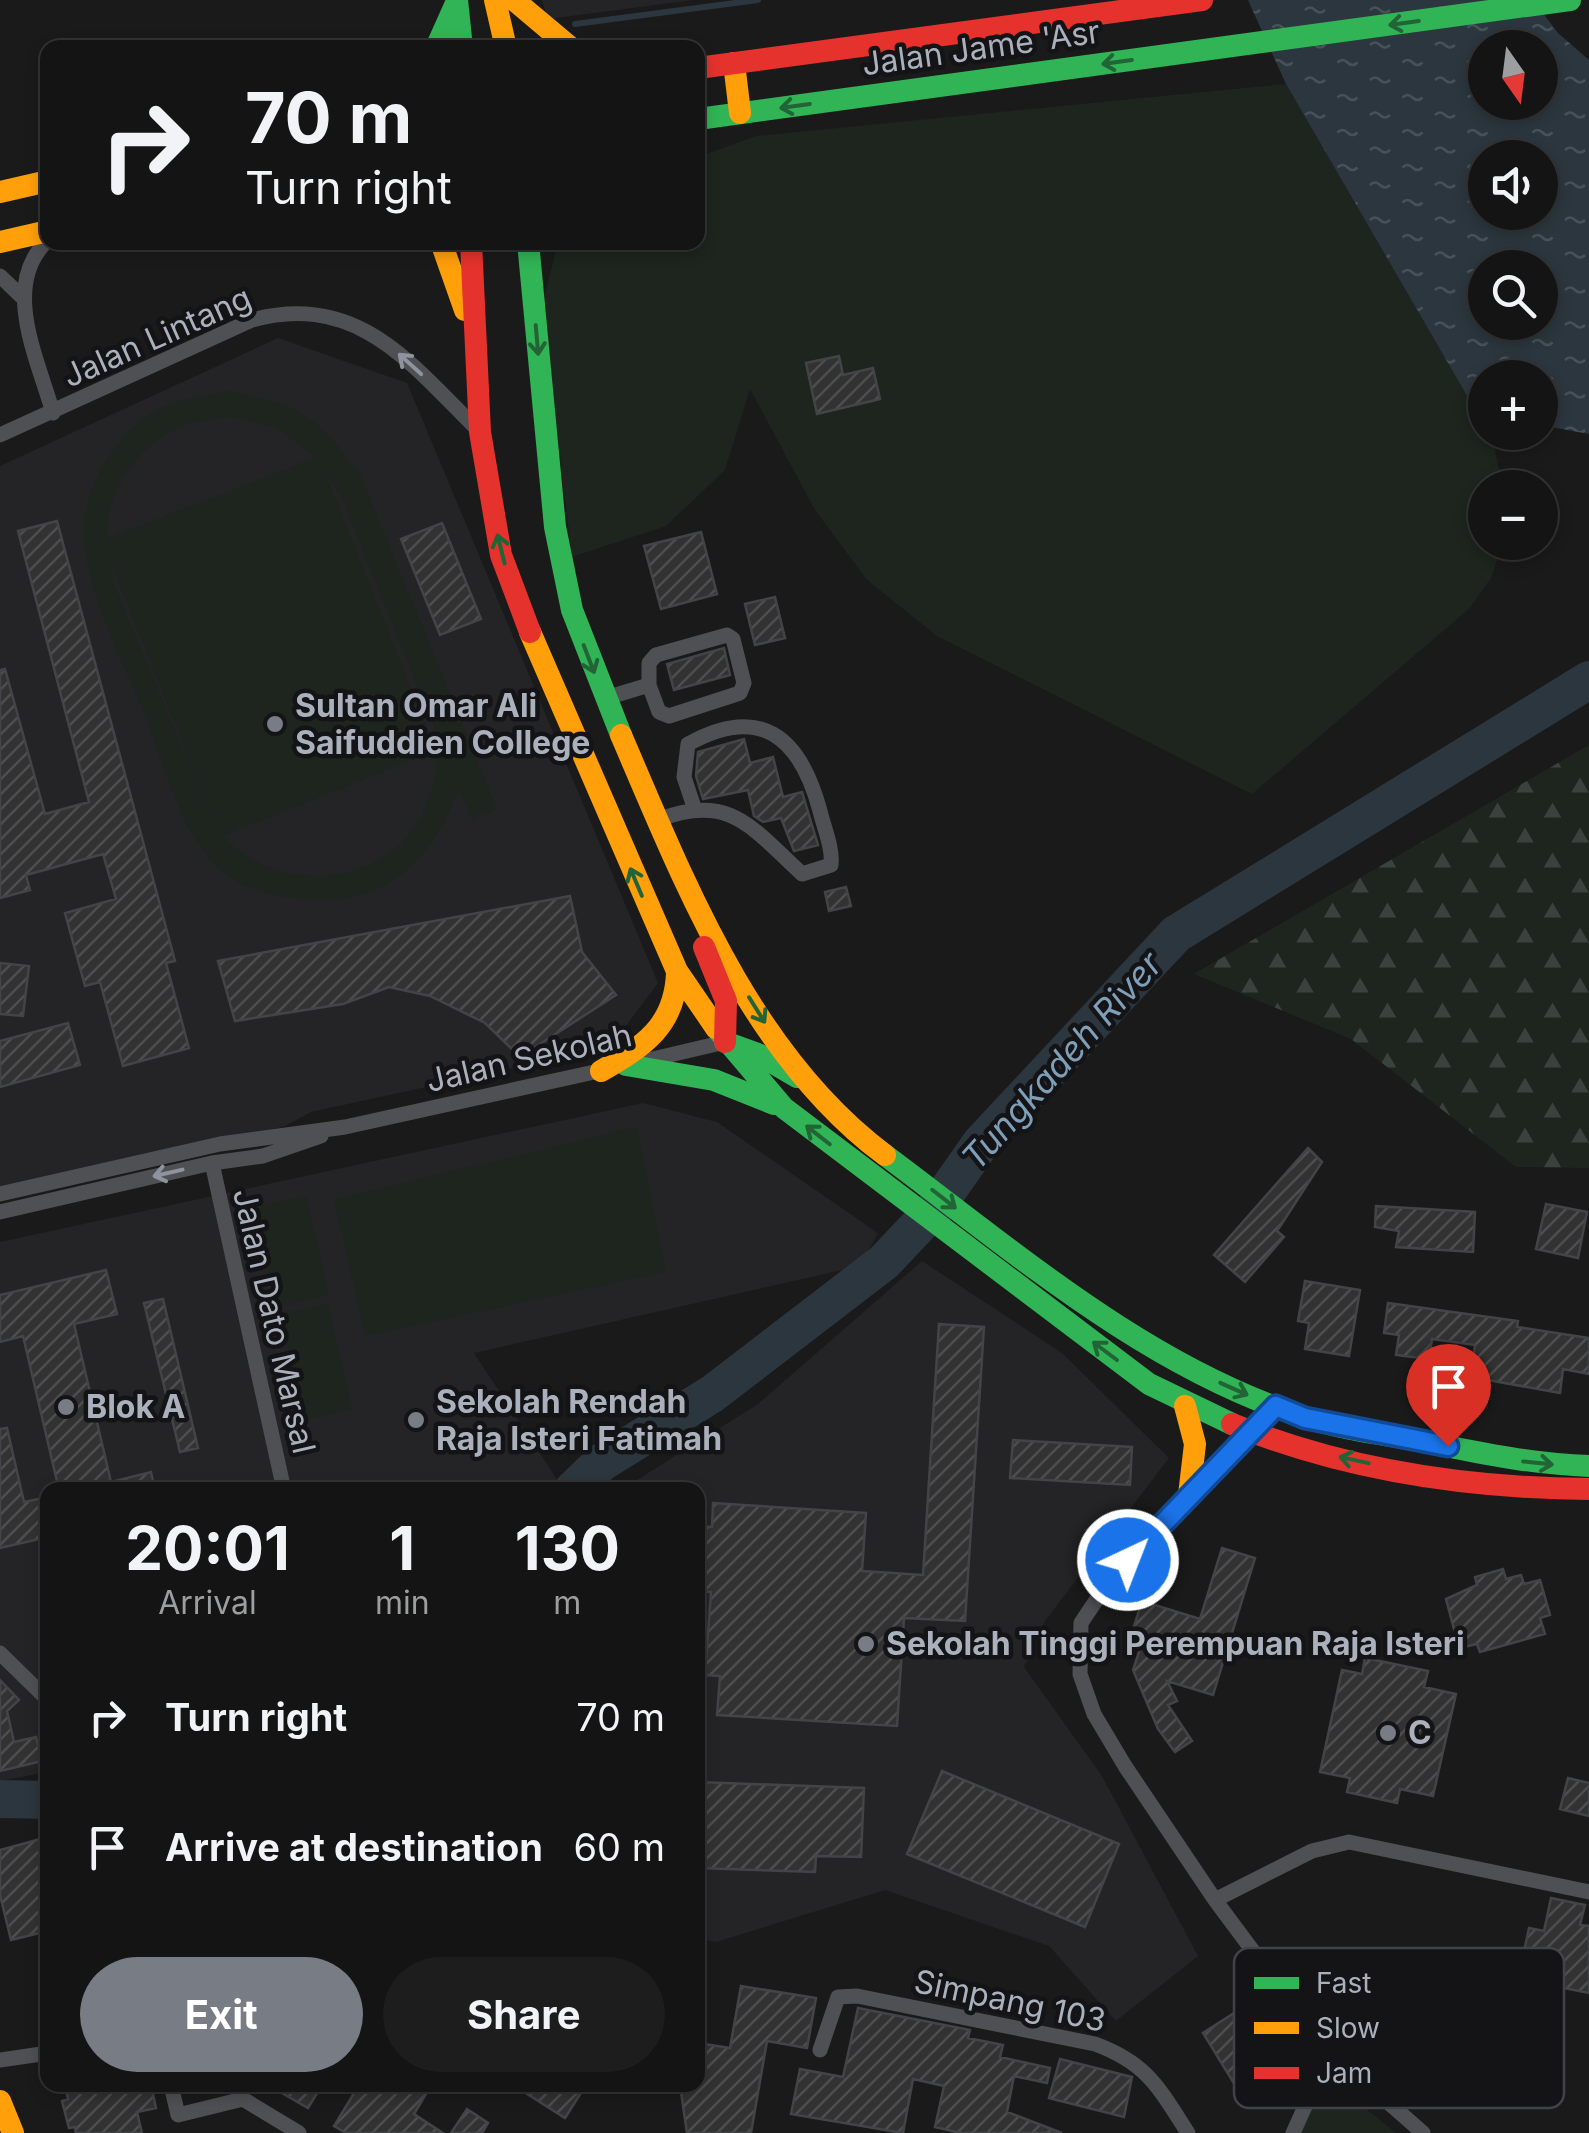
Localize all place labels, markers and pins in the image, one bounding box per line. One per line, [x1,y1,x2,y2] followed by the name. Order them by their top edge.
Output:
[295,686,590,762] place label: Sultan Omar Ali Saifuddien College
[264,713,286,735] marker: Sultan Omar Ali Saifuddien College
[1406,1344,1491,1447] pin
[436,1382,722,1458] place label: Sekolah Rendah Raja Isteri Fatimah
[86,1387,186,1426] place label: Blok A
[55,1396,77,1418] marker: Blok A
[405,1409,427,1431] marker: Sekolah Rendah Raja Isteri Fatimah
[886,1624,1465,1663] place label: Sekolah Tinggi Perempuan Raja Isteri
[855,1633,877,1655] marker: Sekolah Tinggi Perempuan Raja Isteri
[1408,1713,1432,1752] place label: C
[1377,1722,1399,1744] marker: C

